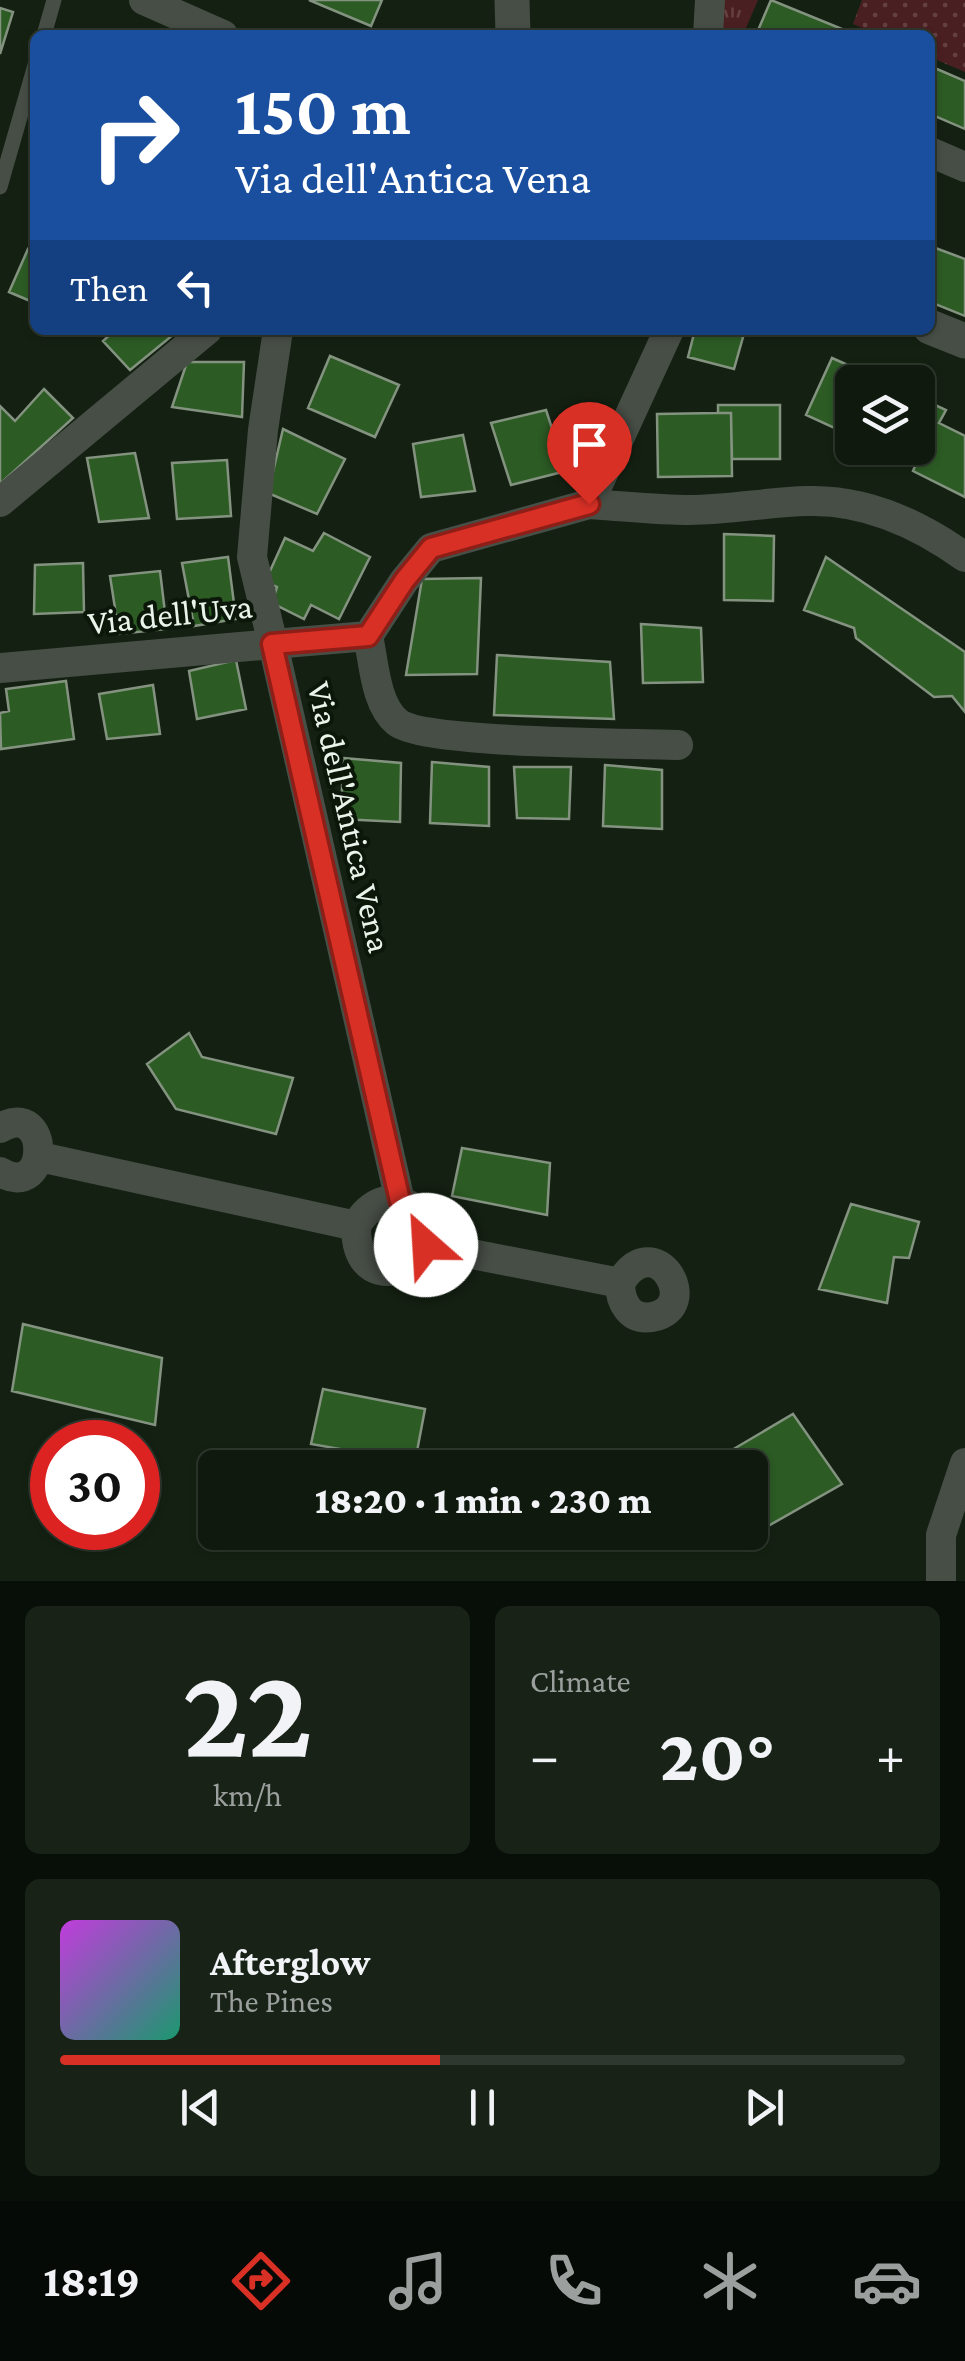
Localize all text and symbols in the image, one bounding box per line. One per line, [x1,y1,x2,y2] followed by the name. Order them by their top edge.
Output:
[70,70,200,200] icon: right
[235,71,411,149] text: 150 m
[235,153,591,203] text: Via dell'Antica Vena
[168,260,223,315] icon: left
[70,267,148,309] text: Then
[835,365,935,465] map controls
[835,365,935,465] button: layers
[547,402,632,505] pin
[562,417,617,472] icon: arrive
[86,586,254,643] street label: Via dell'Uva
[299,678,400,956] street label: Via dell'Antica Vena
[374,1193,478,1297] position arrow
[30,1420,160,1550] speed limit sign: 30
[315,1479,651,1521] text: 18:20 · 1 min · 230 m
[182,1639,313,1784] text: 22
[530,1663,631,1699] text: Climate
[659,1713,776,1796] text: 20°
[530,1725,559,1786] text: −
[876,1725,905,1786] text: +
[213,1777,282,1813] text: km/h
[210,1941,370,1983] text: Afterglow
[210,1983,333,2019] text: The Pines
[173,2080,228,2135] icon: previous
[455,2080,510,2135] icon: pause
[737,2080,792,2135] icon: next
[226,2246,296,2316] icon: directions
[383,2246,453,2316] icon: music
[539,2246,609,2316] icon: phone
[695,2246,765,2316] icon: climate
[852,2246,922,2316] icon: car
[43,2256,140,2306] text: 18:19

